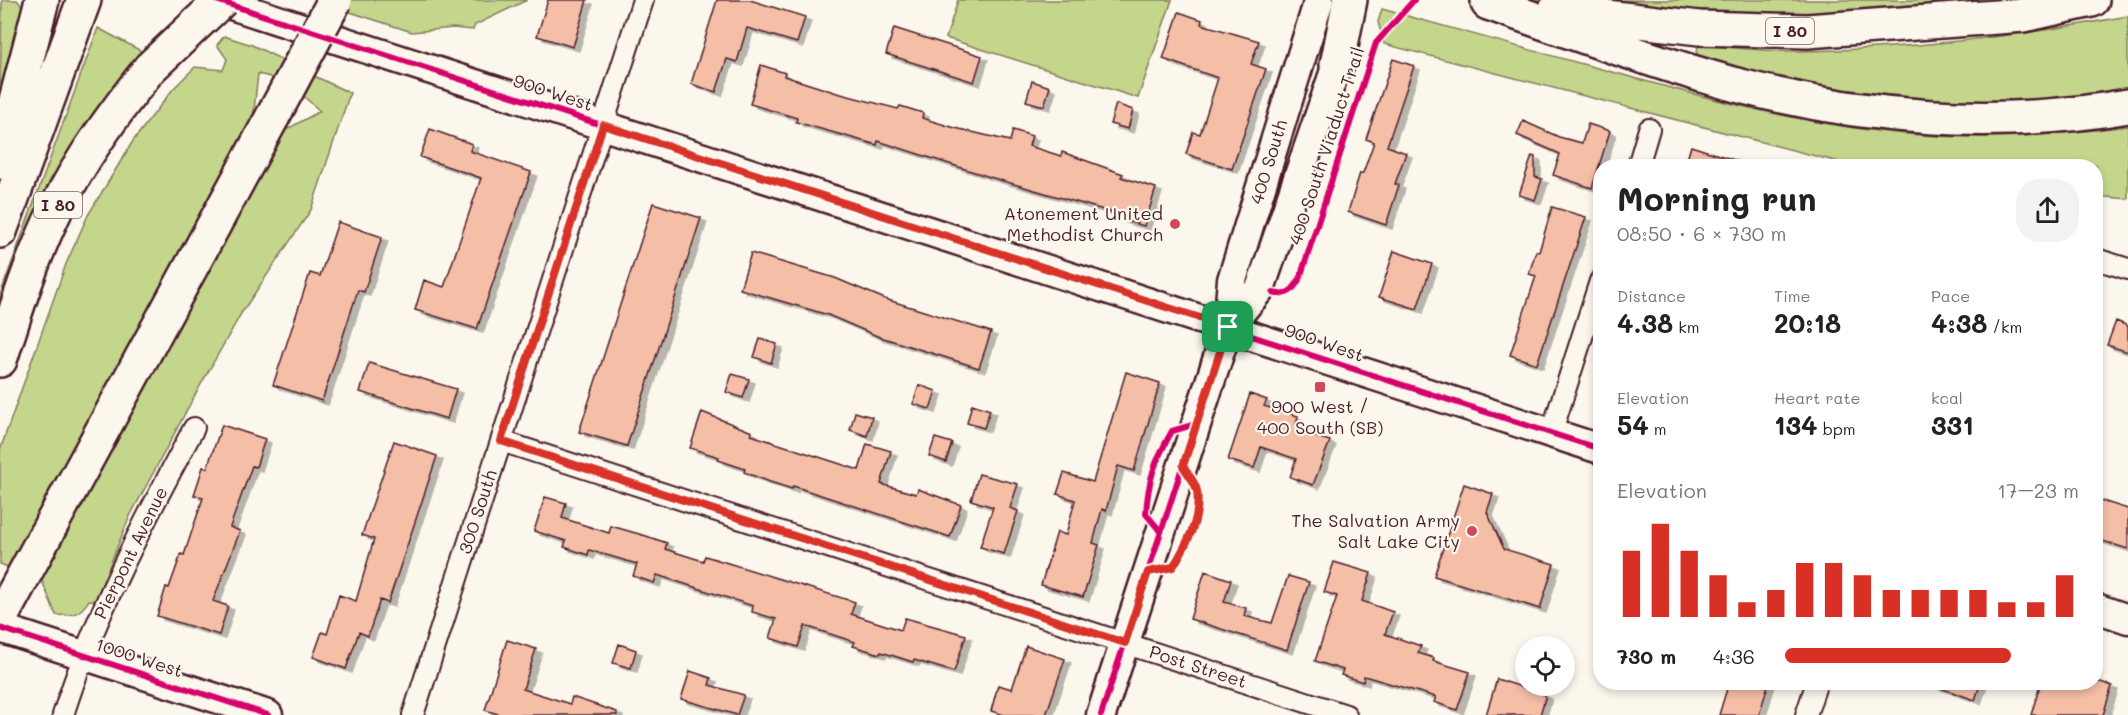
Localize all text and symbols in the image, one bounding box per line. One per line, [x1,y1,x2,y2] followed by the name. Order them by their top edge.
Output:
[1766,18,1814,44] road number: I 80
[1283,43,1369,248] street label: 400 South Viaduct Trail
[510,68,596,116] street label: 900 West
[1244,116,1292,207] street label: 400 South
[1617,176,1817,219] text: Morning run
[2016,179,2079,242] button: share
[34,192,82,218] road number: I 80
[1004,201,1163,246] place label: Atonement United Methodist Church
[1168,217,1182,231] marker: Atonement United Methodist Church
[1617,220,1786,246] text: 08:50 · 6 × 730 m
[1617,285,1686,306] text: Distance
[1774,285,1810,306] text: Time
[1931,285,1970,306] text: Pace
[1202,301,1253,352] pin
[1617,306,1673,340] text: 4.38
[1774,306,1841,340] text: 20:18
[1931,306,1987,340] text: 4:38
[1211,310,1244,343] icon: arrive
[1673,316,1700,337] text: km
[1987,316,2022,337] text: /km
[1282,317,1367,367] street label: 900 West
[1313,380,1327,394] marker: 900 West / 400 South (SB)
[1617,387,1689,408] text: Elevation
[1774,387,1860,408] text: Heart rate
[1931,387,1963,408] text: kcal
[1257,394,1383,439] place label: 900 West / 400 South (SB)
[1617,408,1649,442] text: 54
[1774,408,1818,442] text: 134
[1931,408,1974,442] text: 331
[1649,418,1667,439] text: m
[1818,418,1856,439] text: bpm
[452,466,502,557] street label: 300 South
[1617,477,1707,503] text: Elevation
[1997,477,2079,503] text: 17–23 m
[88,482,173,623] street label: Pierpont Avenue
[1291,508,1460,553] place label: The Salvation Army Salt Lake City
[1465,524,1479,538] marker: The Salvation Army Salt Lake City
[92,632,186,682] street label: 1000 West
[1515,636,1575,696] map controls
[1515,636,1575,696] button: locate
[1146,639,1250,693] street label: Post Street
[1617,643,1676,669] text: 730 m
[1713,643,1755,669] text: 4:36

